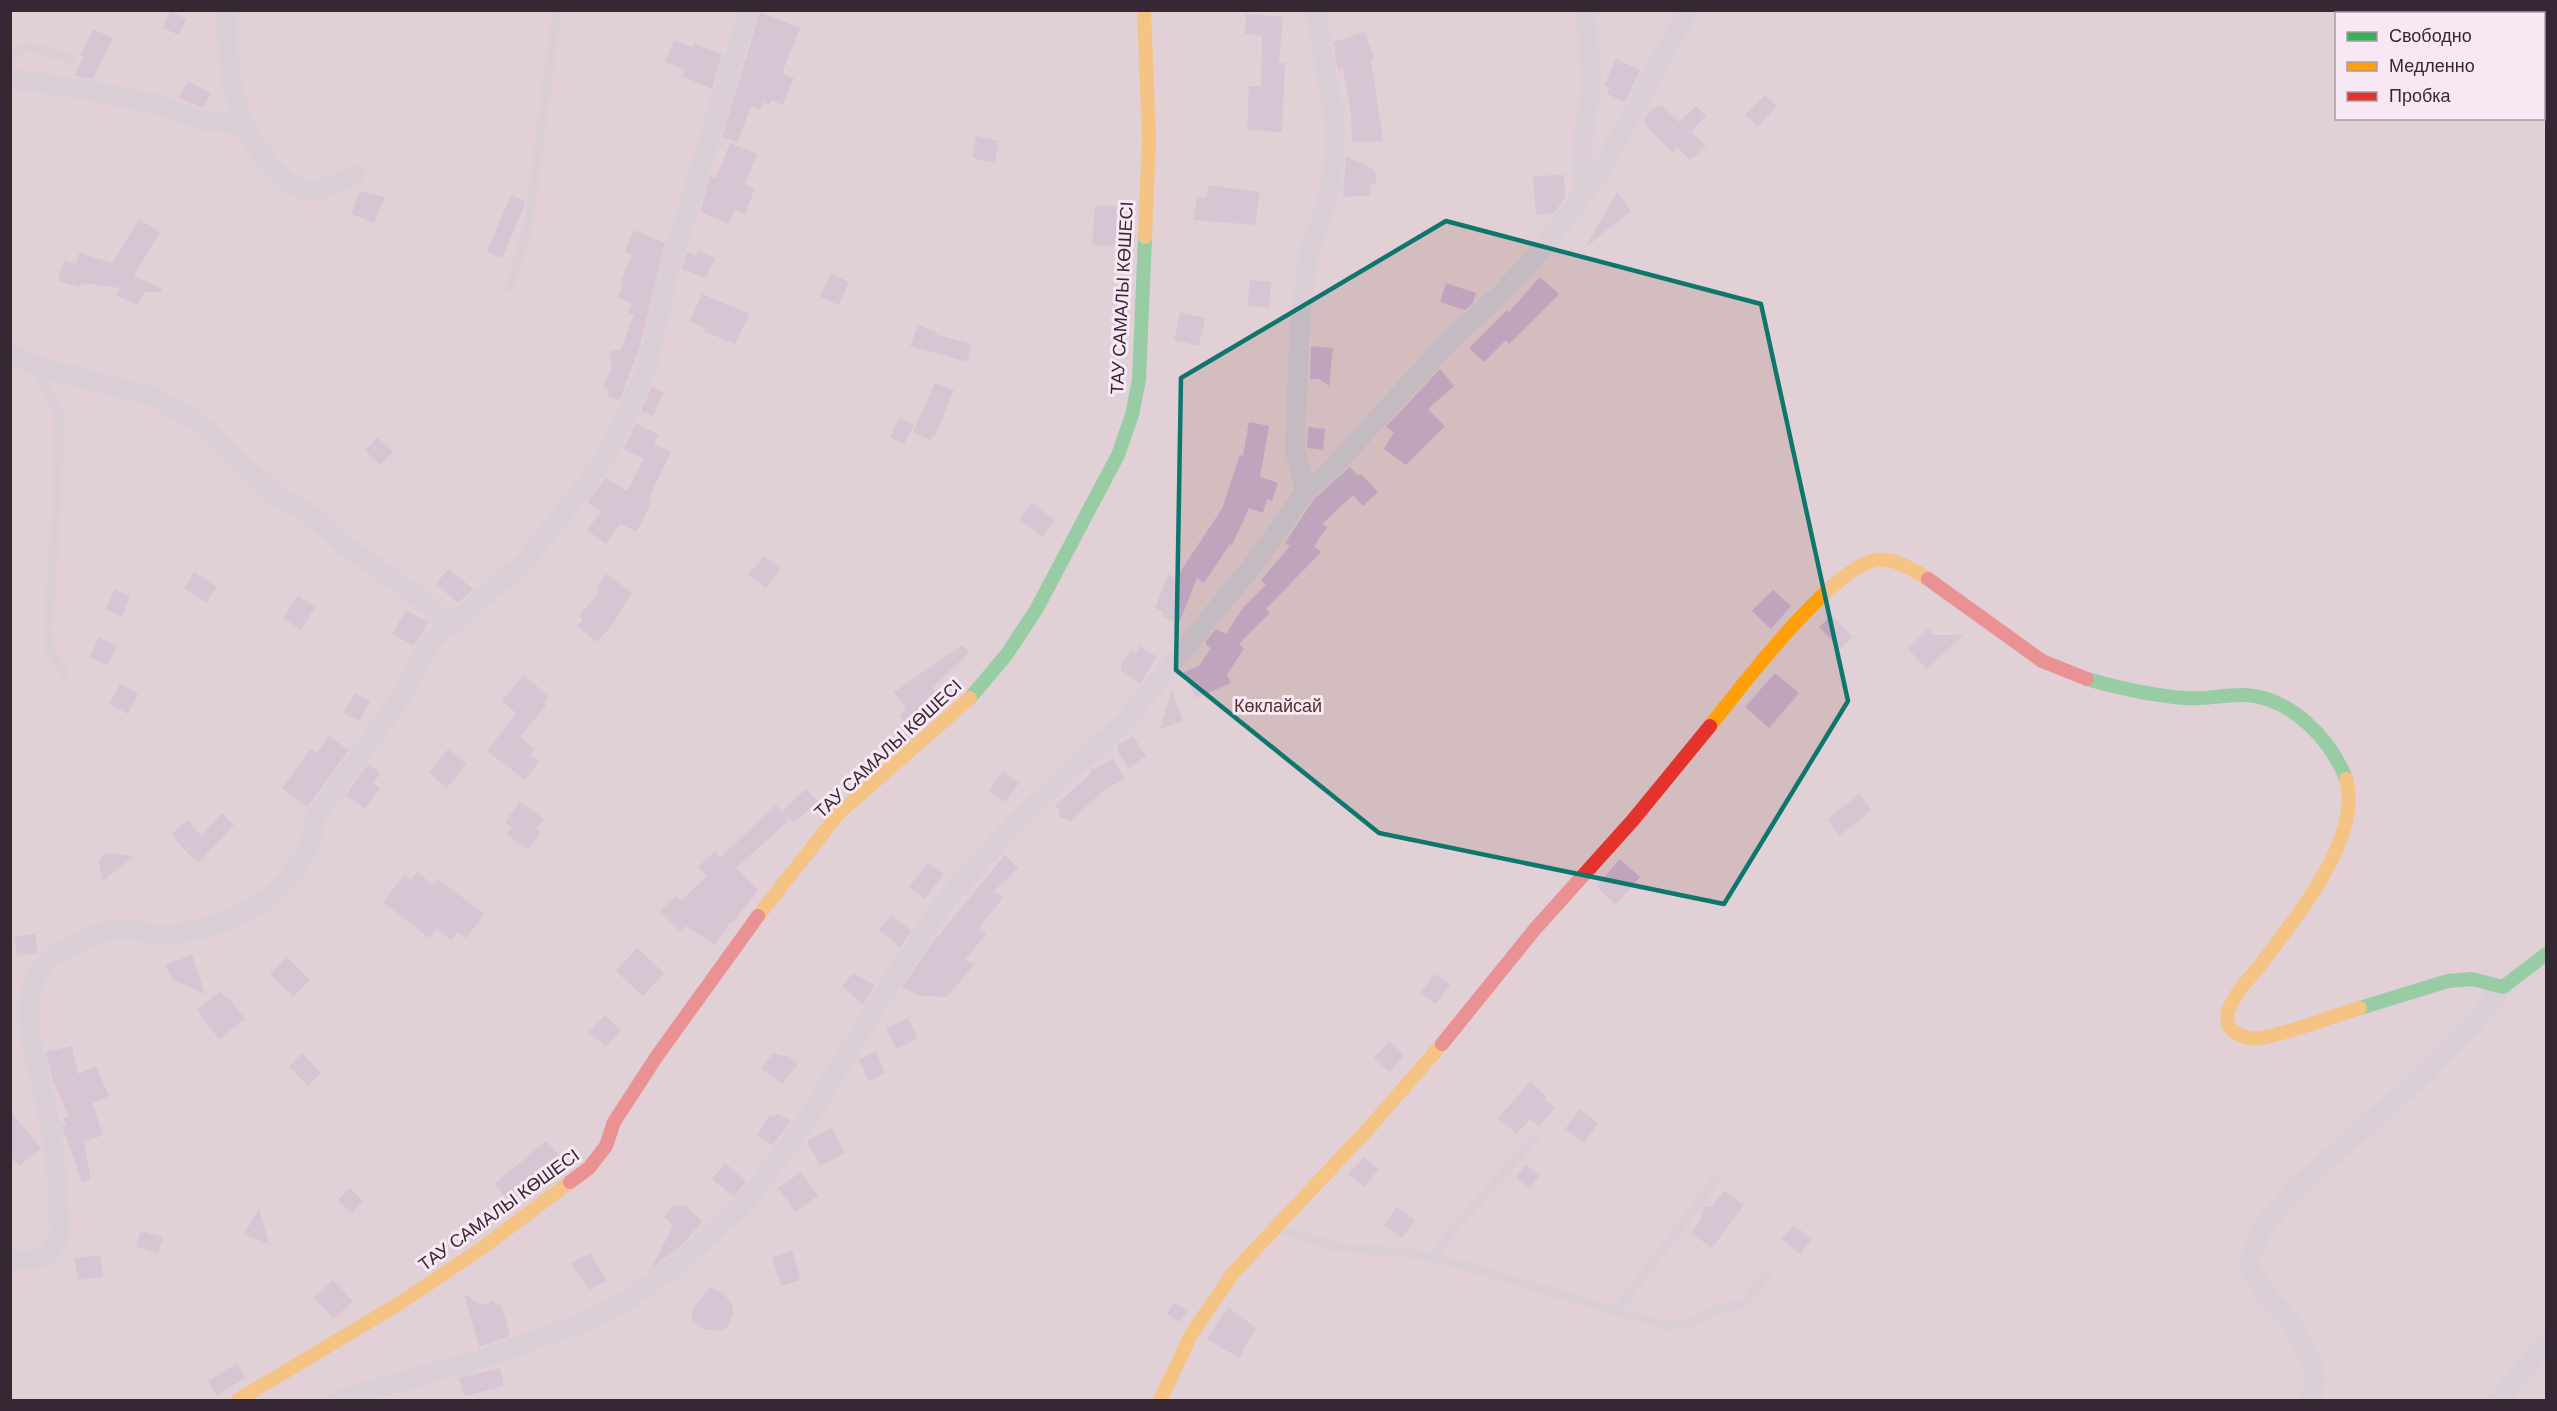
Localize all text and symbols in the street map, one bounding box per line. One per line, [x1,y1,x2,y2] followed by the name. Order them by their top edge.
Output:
[2335,12,2545,120] legend
[2389,24,2472,48] text: Свободно
[2389,54,2475,78] text: Медленно
[2389,84,2452,108] text: Пробка
[1105,201,1139,395] street label: ТАУ САМАЛЫ КӨШЕСІ
[809,674,967,824] street label: ТАУ САМАЛЫ КӨШЕСІ
[1234,694,1322,718] park label: Көклайсай
[414,1143,584,1277] street label: ТАУ САМАЛЫ КӨШЕСІ

